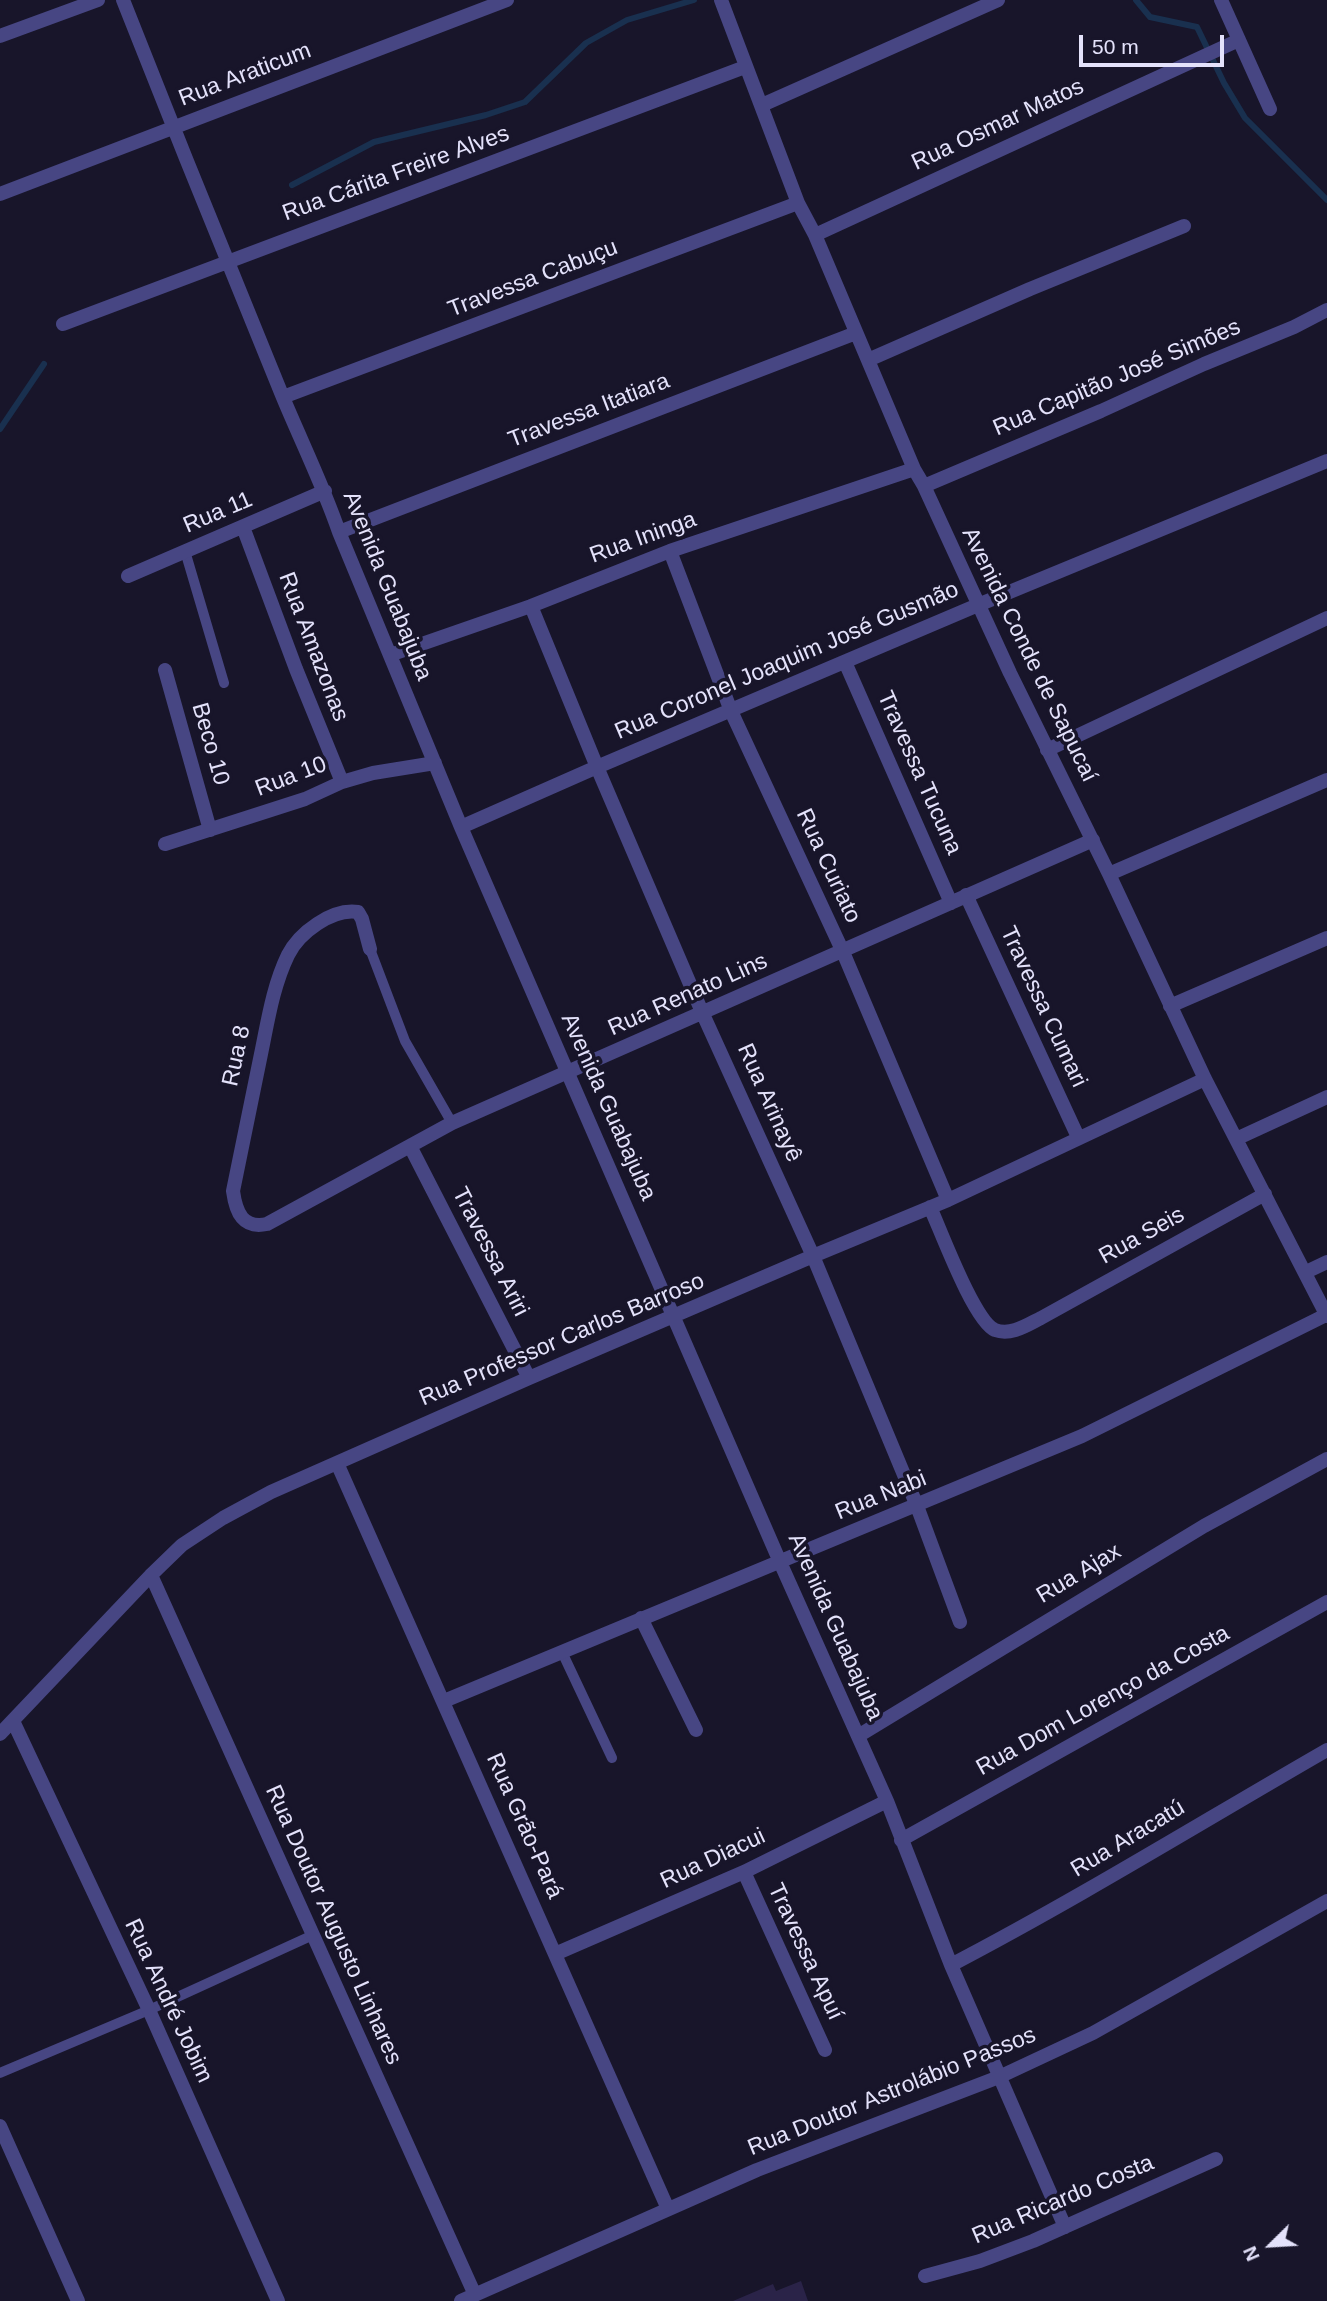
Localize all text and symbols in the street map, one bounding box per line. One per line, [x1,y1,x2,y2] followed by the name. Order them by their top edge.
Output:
[1082,21,1227,65] scale bar
[1092,35,1139,58] text: 50 m
[175,37,315,113] street label: Rua Araticum
[908,73,1088,177] street label: Rua Osmar Matos
[279,120,513,228] street label: Rua Cárita Freire Alves
[444,234,622,324] street label: Travessa Cabuçu
[989,313,1245,443] street label: Rua Capitão José Simões
[504,368,674,454] street label: Travessa Itatiara
[179,486,257,540] street label: Rua 11
[336,487,438,685] street label: Avenida Guabajuba
[586,506,700,570] street label: Rua Ininga
[955,523,1103,787] street label: Avenida Conde de Sapucaí
[272,569,354,725] street label: Rua Amazonas
[611,576,963,746] street label: Rua Coronel Joaquim José Gusmão
[871,687,967,859] street label: Travessa Tucuna
[185,700,235,788] street label: Beco 10
[251,751,331,803] street label: Rua 10
[790,805,866,927] street label: Rua Curiato
[994,922,1092,1092] street label: Travessa Cumari
[604,948,772,1042] street label: Rua Renato Lins
[554,1009,662,1205] street label: Avenida Guabajuba
[217,1023,257,1089] street label: Rua 8
[731,1040,807,1166] street label: Rua Arinayê
[446,1183,534,1321] street label: Travessa Ariri
[1094,1201,1190,1271] street label: Rua Seis
[415,1267,709,1413] street label: Rua Professor Carlos Barroso
[831,1465,931,1527] street label: Rua Nabi
[781,1529,889,1725] street label: Avenida Guabajuba
[1032,1538,1126,1610] street label: Rua Ajax
[972,1620,1234,1782] street label: Rua Dom Lorenço da Costa
[480,1749,568,1903] street label: Rua Grão-Pará
[259,1781,407,2069] street label: Rua Doutor Augusto Linhares
[1066,1794,1190,1884] street label: Rua Aracatú
[656,1823,770,1895] street label: Rua Diacui
[761,1879,849,2025] street label: Travessa Apuí
[118,1915,218,2087] street label: Rua André Jobim
[744,2021,1040,2163] street label: Rua Doutor Astrolábio Passos
[968,2149,1158,2251] street label: Rua Ricardo Costa
[1236,2210,1306,2280] north arrow
[1239,2243,1264,2264] text: N

